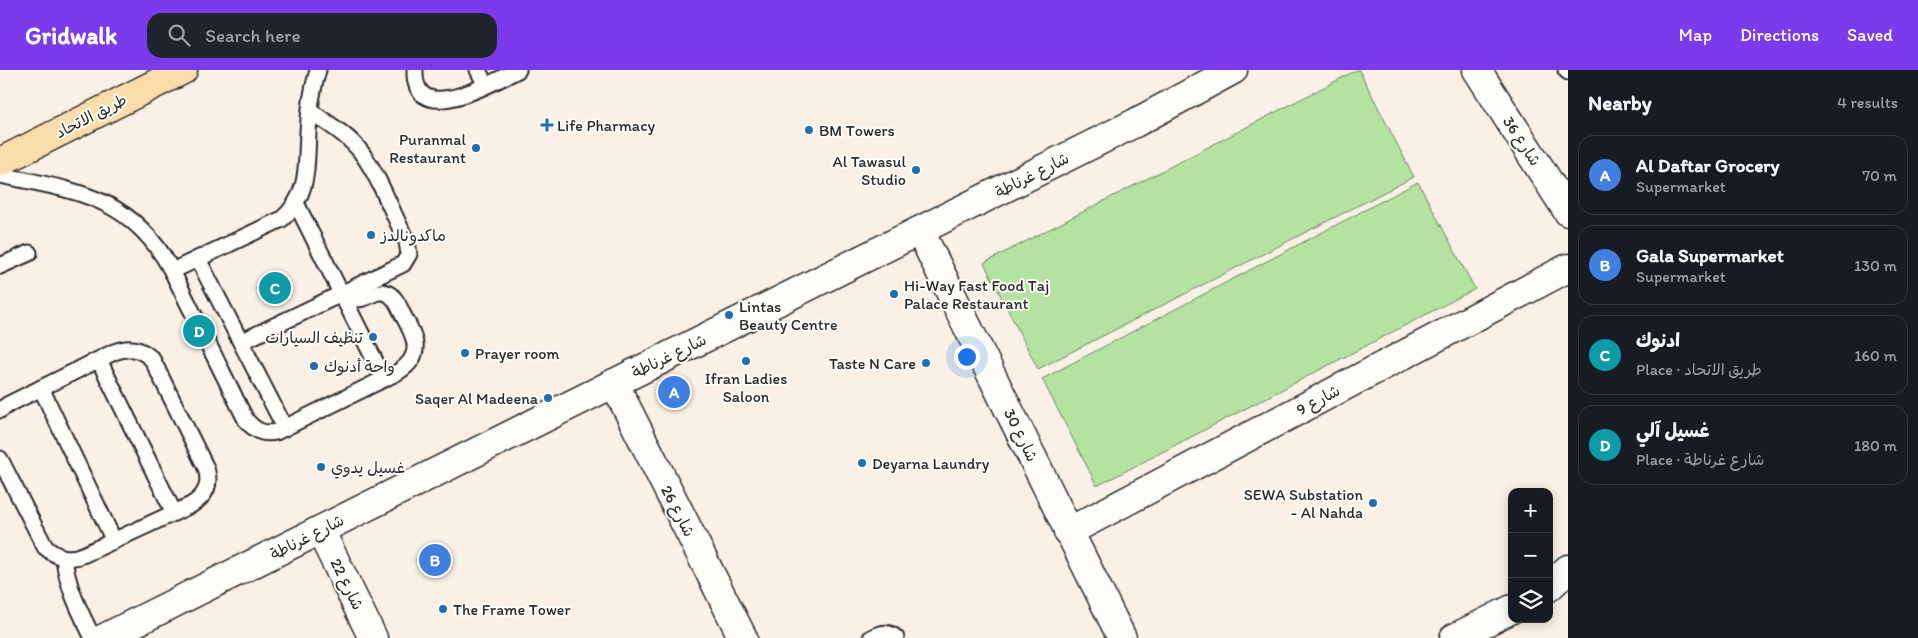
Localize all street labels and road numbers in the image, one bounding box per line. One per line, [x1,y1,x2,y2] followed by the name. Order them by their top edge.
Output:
[52,90,130,142] street label: طريق الاتحاد
[1497,113,1545,171] street label: شارع 36
[992,148,1073,204] street label: شارع غرناطة
[629,330,710,384] street label: شارع غرناطة
[1293,381,1344,421] street label: شارع 9
[998,405,1042,466] street label: شارع 30
[655,482,699,541] street label: شارع 26
[267,510,348,566] street label: شارع غرناطة
[325,555,368,614] street label: شارع 22

